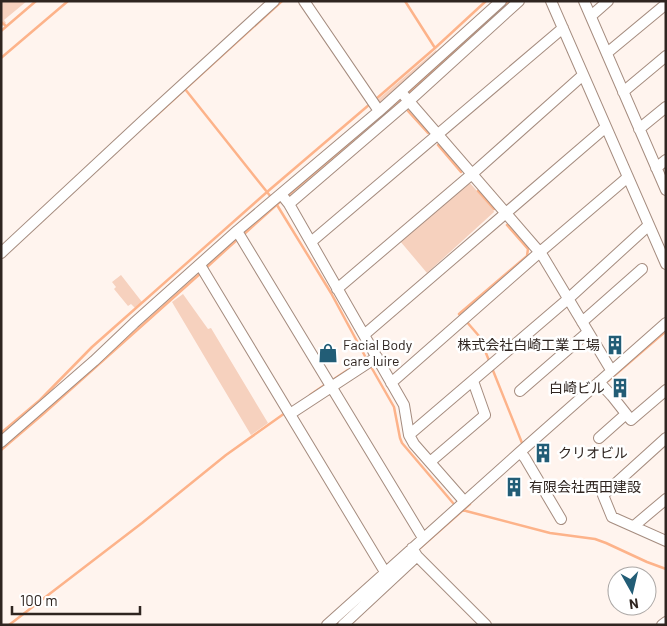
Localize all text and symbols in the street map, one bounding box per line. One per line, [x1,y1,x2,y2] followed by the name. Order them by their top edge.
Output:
[604,334,626,356] building icon: 株式会社白崎工業 工場
[343,336,413,369] place label: Facial Body care luire
[457,336,600,353] place label: 株式会社白崎工業 工場
[317,342,339,364] shop icon: Facial Body care luire
[609,377,631,399] building icon: 白崎ビル
[549,379,605,396] place label: 白崎ビル
[532,442,554,464] building icon: クリオビル
[558,444,628,461] place label: クリオビル
[503,476,525,498] building icon: 有限会社西田建設
[529,478,641,495] place label: 有限会社西田建設
[607,566,657,616] north arrow
[12,584,140,616] scale bar
[20,591,58,609] text: 100 m
[628,595,640,613] text: N

